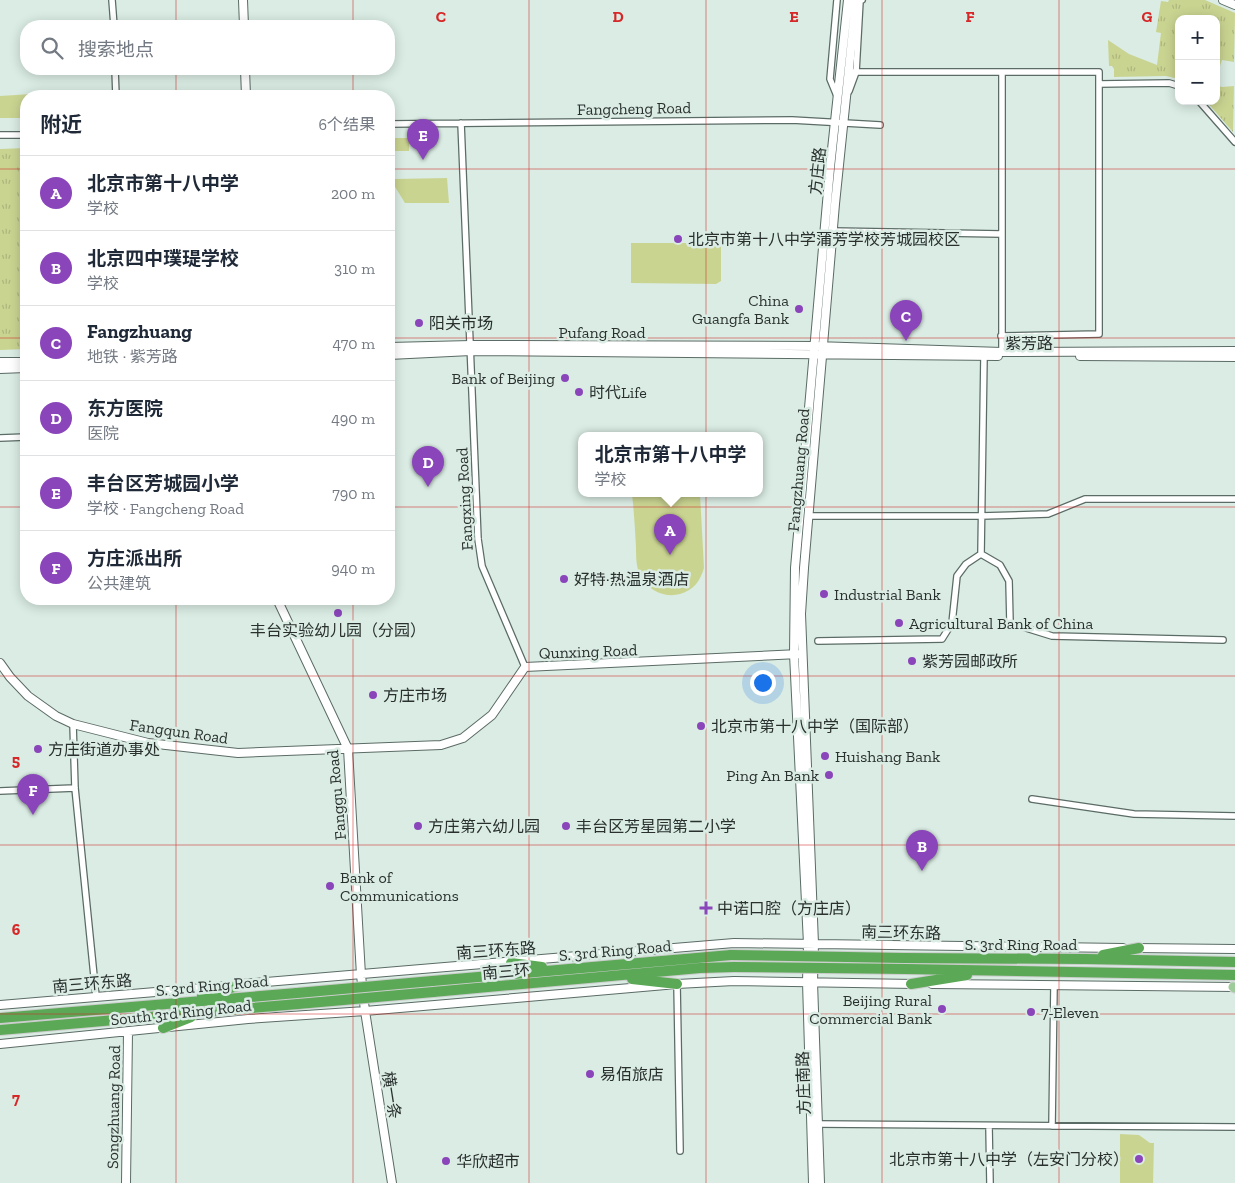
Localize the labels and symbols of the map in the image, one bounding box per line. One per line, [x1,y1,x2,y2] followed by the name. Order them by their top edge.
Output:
[436,7,446,26] text: C
[612,7,624,26] text: D
[789,7,799,26] text: E
[965,7,975,26] text: F
[1142,7,1153,26] text: G
[577,98,691,119] street label: Fangcheng Road
[407,119,439,160] pin: E
[806,146,829,196] street label: 方庄路
[688,230,960,249] place label: 北京市第十八中学蒲芳学校芳城园校区
[672,233,684,245] marker: 北京市第十八中学蒲芳学校芳城园校区
[692,291,790,328] place label: China Guangfa Bank
[890,300,922,341] pin: C
[793,303,805,315] marker: China Guangfa Bank
[429,314,493,333] place label: 阳关市场
[413,317,425,329] marker: 阳关市场
[559,323,646,342] street label: Pufang Road
[1005,334,1053,353] street label: 紫芳路
[451,369,555,388] place label: Bank of Beijing
[559,372,571,384] marker: Bank of Beijing
[589,383,647,402] place label: 时代Life
[573,386,585,398] marker: 时代Life
[784,408,813,532] street label: Fangzhuang Road
[412,446,444,487] pin: D
[452,447,477,551] street label: Fangxing Road
[654,514,686,555] pin: A
[574,570,690,589] place label: 好特·热温泉酒店
[558,573,570,585] marker: 好特·热温泉酒店
[834,585,941,604] place label: Industrial Bank
[818,588,830,600] marker: Industrial Bank
[332,607,344,619] marker: 丰台实验幼儿园（分园）
[909,614,1093,633] place label: Agricultural Bank of China
[893,617,905,629] marker: Agricultural Bank of China
[250,621,426,640] place label: 丰台实验幼儿园（分园）
[538,640,638,663] street label: Qunxing Road
[922,652,1018,671] place label: 紫芳园邮政所
[906,655,918,667] marker: 紫芳园邮政所
[750,670,776,696] your location
[383,686,447,705] place label: 方庄市场
[367,689,379,701] marker: 方庄市场
[129,715,230,748] street label: Fangqun Road
[711,717,919,736] place label: 北京市第十八中学（国际部）
[695,720,707,732] marker: 北京市第十八中学（国际部）
[48,740,160,759] place label: 方庄街道办事处
[32,743,44,755] marker: 方庄街道办事处
[835,747,941,766] place label: Huishang Bank
[323,749,350,841] street label: Fanggu Road
[819,750,831,762] marker: Huishang Bank
[12,751,20,770] text: 5
[726,766,820,785] place label: Ping An Bank
[823,769,835,781] marker: Ping An Bank
[17,774,49,815] pin: F
[428,817,540,836] place label: 方庄第六幼儿园
[576,817,736,836] place label: 丰台区芳星园第二小学
[412,820,424,832] marker: 方庄第六幼儿园
[560,820,572,832] marker: 丰台区芳星园第二小学
[906,830,938,871] pin: B
[340,868,459,905] place label: Bank of Communications
[324,880,336,892] marker: Bank of Communications
[717,899,861,918] place label: 中诺口腔（方庄店）
[699,901,713,915] marker: 中诺口腔（方庄店）
[12,920,21,939] text: 6
[861,922,941,943] street label: 南三环东路
[965,935,1078,954] street label: S. 3rd Ring Road
[558,936,672,965] street label: S. 3rd Ring Road
[455,938,537,963] street label: 南三环东路
[481,960,531,983] street label: 南三环
[51,971,133,996] street label: 南三环东路
[155,971,269,1000] street label: S. 3rd Ring Road
[809,991,933,1028] place label: Beijing Rural Commercial Bank
[110,996,253,1029] street label: South 3rd Ring Road
[936,1003,948,1015] marker: Beijing Rural Commercial Bank
[1041,1003,1100,1022] place label: 7-Eleven
[1025,1006,1037,1018] marker: 7-Eleven
[103,1045,124,1169] street label: Songzhuang Road
[793,1051,814,1115] street label: 方庄南路
[600,1065,664,1084] place label: 易佰旅店
[584,1068,596,1080] marker: 易佰旅店
[378,1070,405,1120] street label: 横一条
[12,1089,20,1108] text: 7
[889,1150,1129,1169] place label: 北京市第十八中学（左安门分校）
[456,1152,520,1171] place label: 华欣超市
[1133,1153,1145,1165] marker: 北京市第十八中学（左安门分校）
[440,1155,452,1167] marker: 华欣超市

